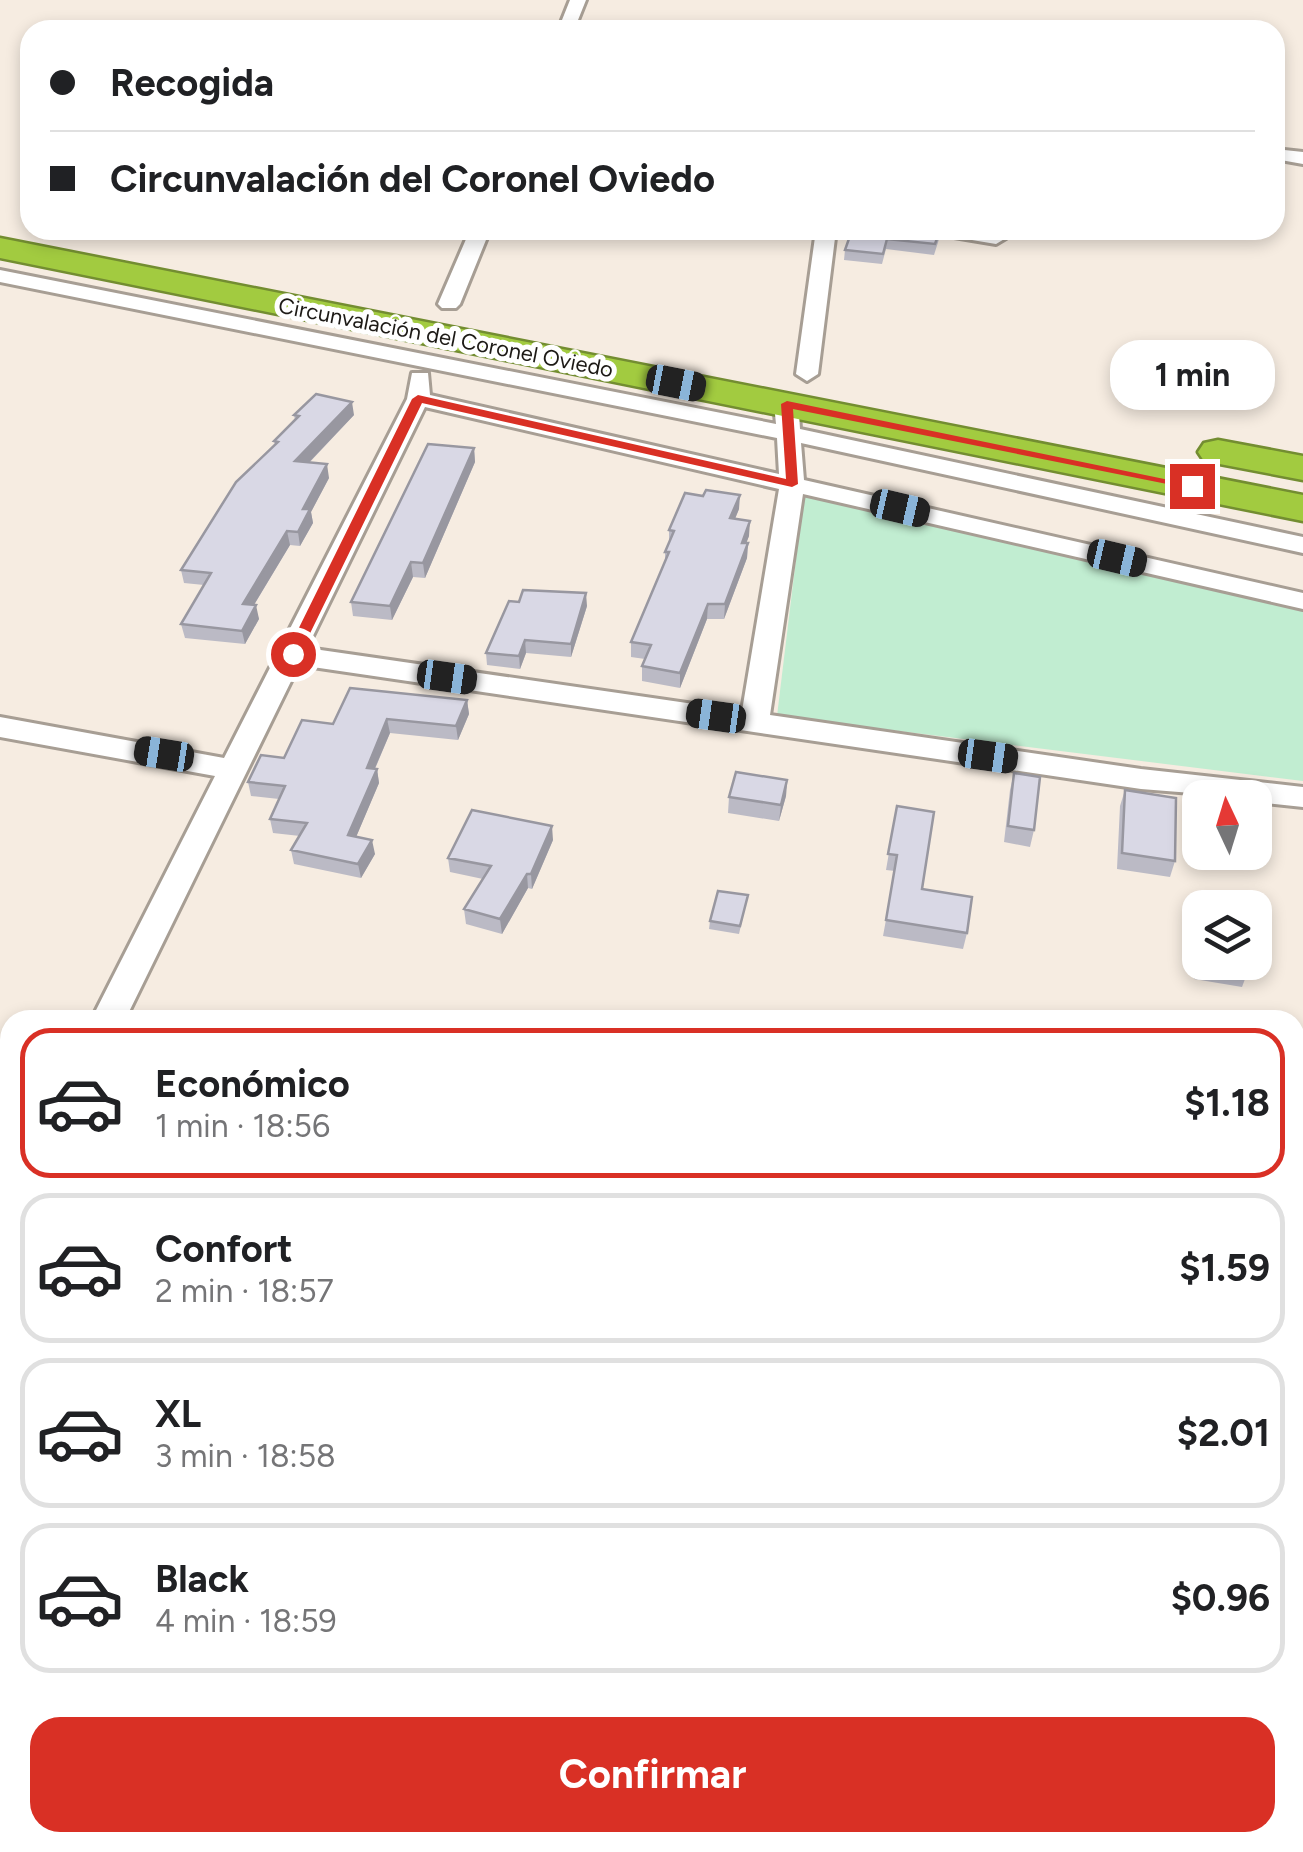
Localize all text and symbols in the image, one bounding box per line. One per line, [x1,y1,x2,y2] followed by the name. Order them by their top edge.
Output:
[110,60,274,106] text: Recogida
[110,156,715,202] text: Circunvalación del Coronel Oviedo
[276,292,616,383] street label: Circunvalación del Coronel Oviedo
[1110,341,1274,411] callout: 1 min
[1155,356,1230,394] text: 1 min
[644,363,708,403] car
[1170,464,1215,509] route end
[867,487,933,529] car
[1084,537,1150,579] car
[271,632,316,677] route start
[415,658,479,696] car
[684,697,748,735] car
[132,734,196,774] car
[956,737,1020,775] car
[1182,780,1272,870] north arrow
[1182,780,1272,980] map controls
[1182,890,1272,980] button: layers
[35,1058,125,1148] icon: car
[155,1061,350,1107] text: Económico
[1184,1080,1270,1126] text: $1.18
[155,1107,330,1145] text: 1 min · 18:56
[35,1223,125,1313] icon: car
[155,1226,292,1272] text: Confort
[1179,1245,1270,1291] text: $1.59
[155,1272,334,1310] text: 2 min · 18:57
[35,1388,125,1478] icon: car
[155,1391,201,1437] text: XL
[1177,1410,1270,1456] text: $2.01
[155,1437,336,1475] text: 3 min · 18:58
[35,1553,125,1643] icon: car
[155,1556,249,1602] text: Black
[1171,1575,1270,1621] text: $0.96
[155,1602,337,1640] text: 4 min · 18:59
[30,1717,1275,1832] button: Confirmar

